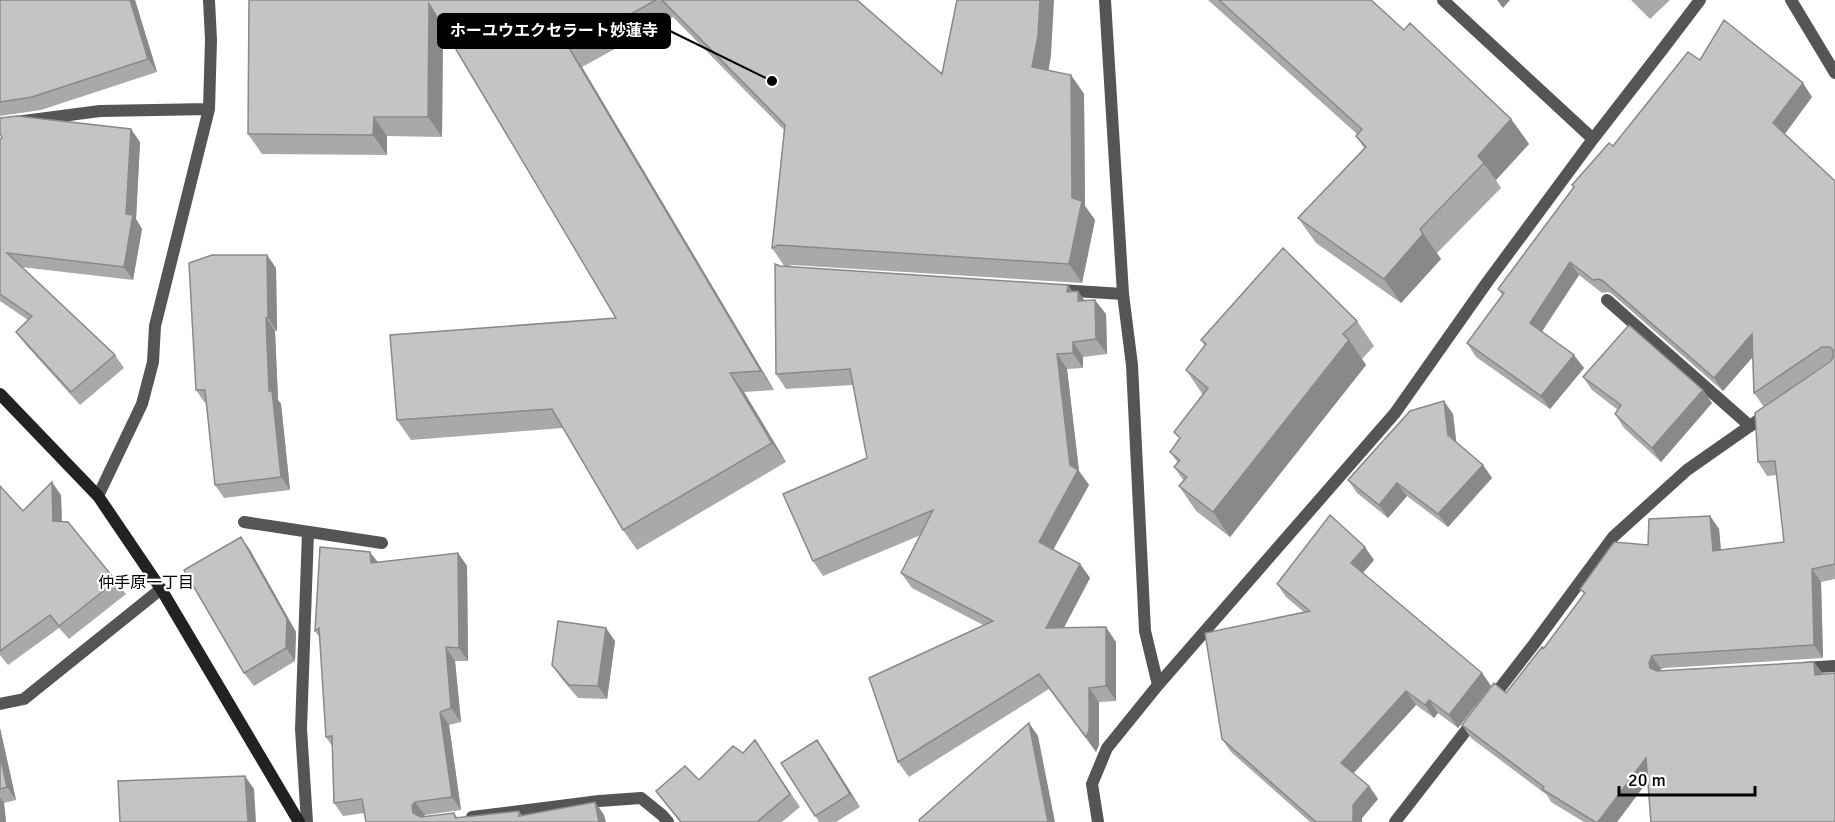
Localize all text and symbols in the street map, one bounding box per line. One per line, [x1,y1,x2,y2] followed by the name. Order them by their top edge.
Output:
[438,14,670,48] callout: ホーユウエクセラート妙蓮寺
[450,21,658,41] text: ホーユウエクセラート妙蓮寺
[98,573,194,593] district label: 仲手原一丁目
[1619,759,1756,797] scale bar
[1628,769,1666,791] text: 20 m

